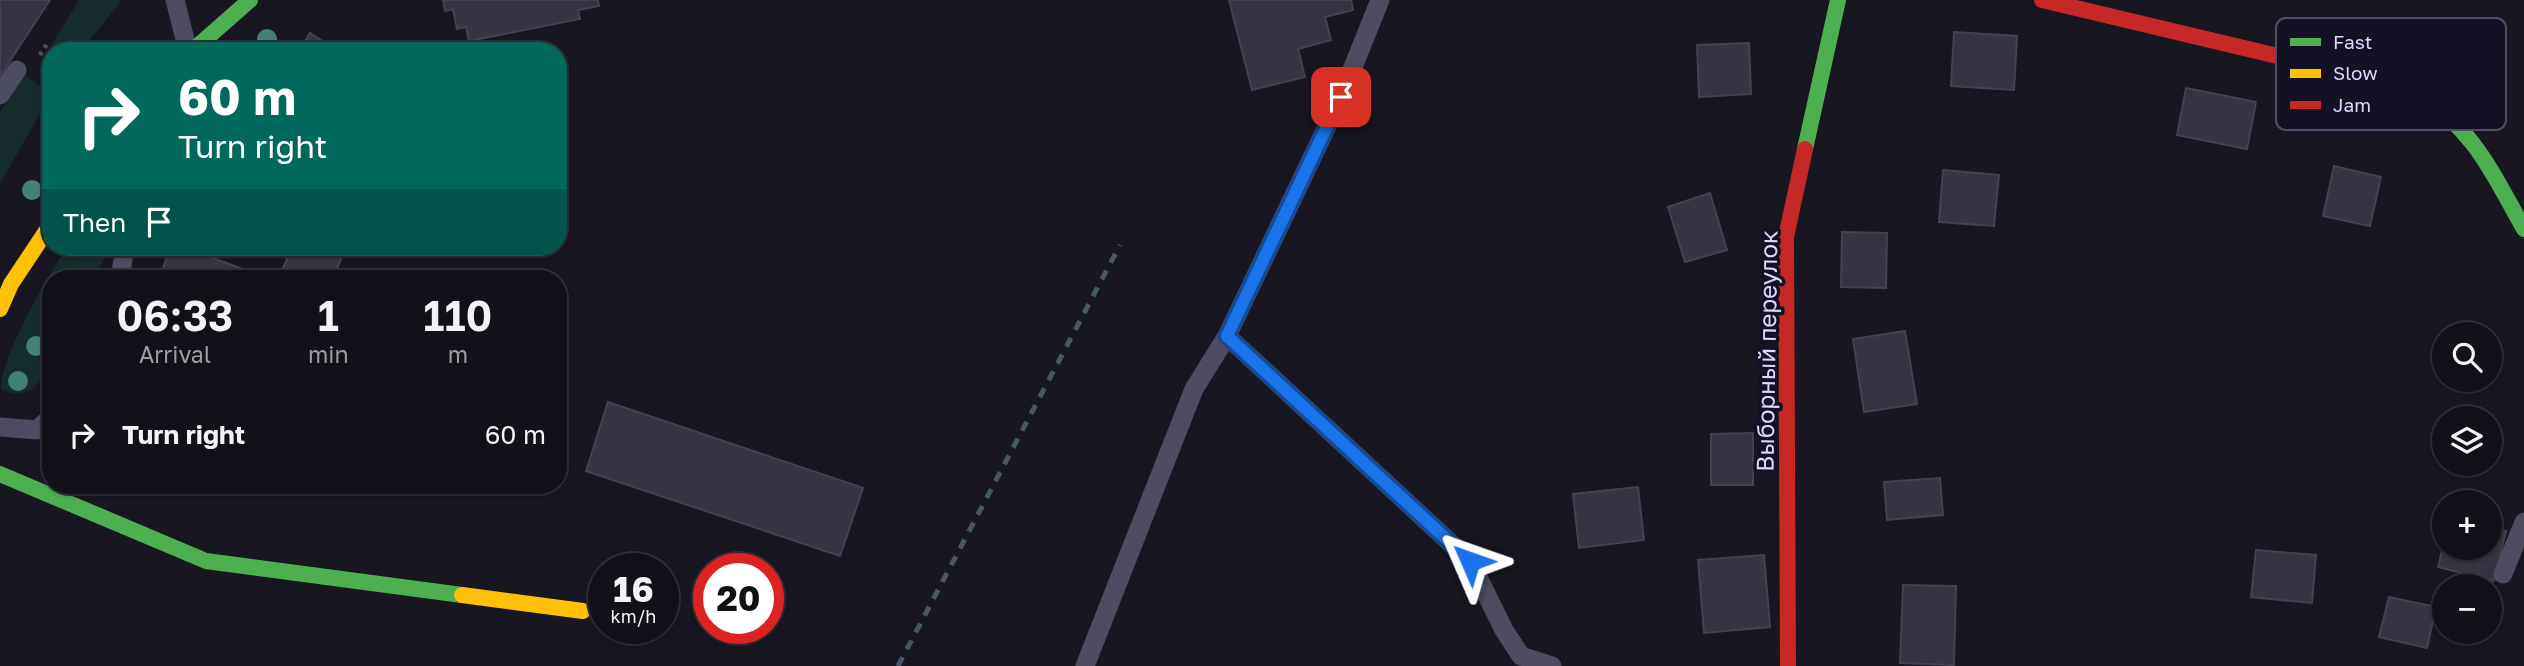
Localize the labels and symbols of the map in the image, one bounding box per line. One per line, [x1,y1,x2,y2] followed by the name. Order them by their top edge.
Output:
[2276,18,2506,130] legend
[2333,30,2372,53] text: Fast
[2333,61,2378,84] text: Slow
[1311,67,1371,127] pin
[2333,93,2371,116] text: Jam
[1749,230,1783,472] street label: Выборный переулок
[1433,524,1507,598] position arrow
[693,553,784,644] speed limit sign: 20

